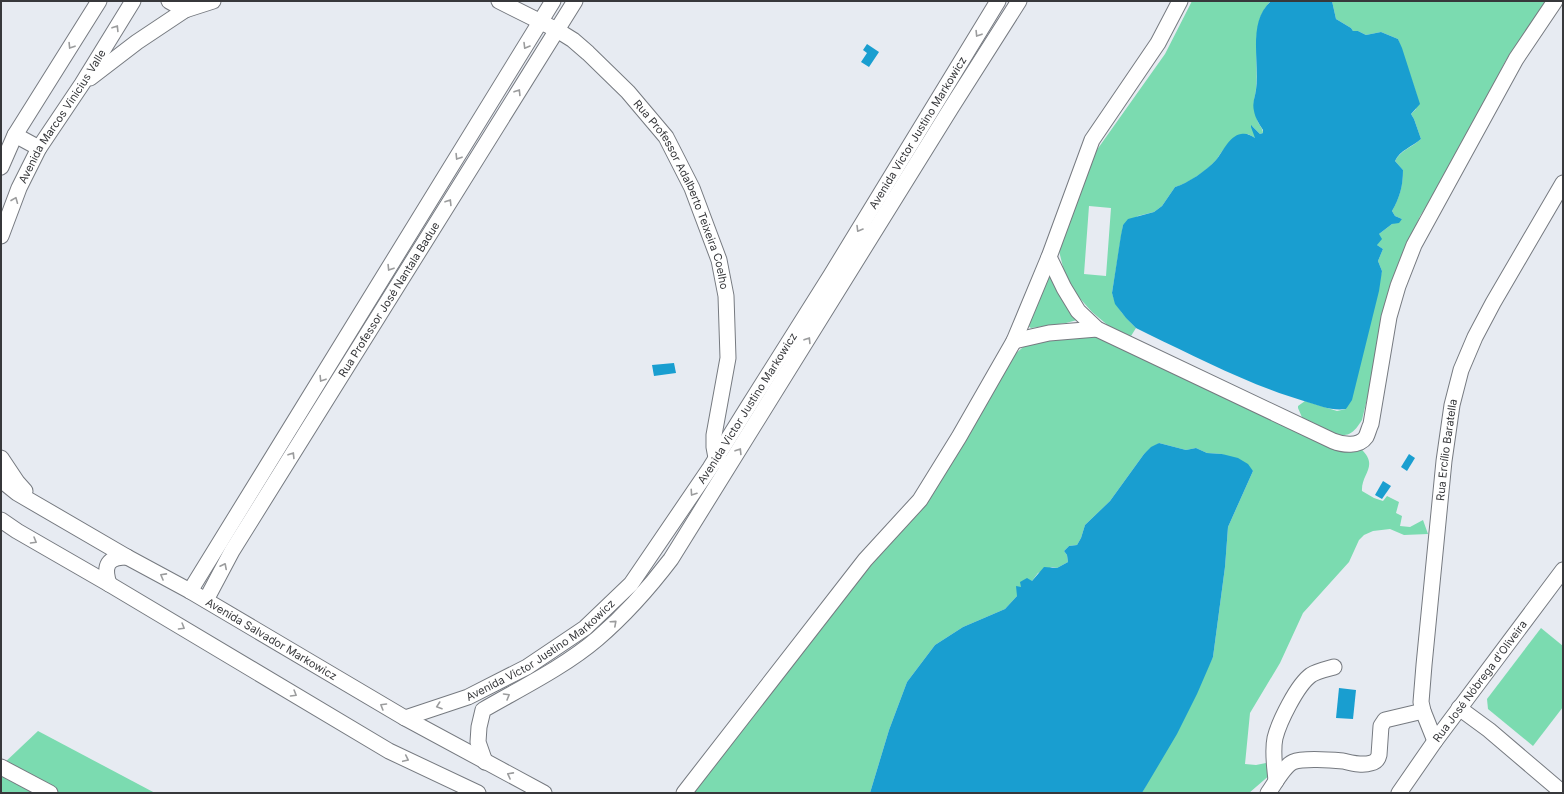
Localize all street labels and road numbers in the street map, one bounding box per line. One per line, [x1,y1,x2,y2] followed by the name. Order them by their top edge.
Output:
[15,47,109,186] street label: Avenida Marcos Vinicius Valle
[866,54,970,211] street label: Avenida Victor Justino Markowicz
[631,97,732,291] street label: Rua Professor Adalberto Teixeira Coelho
[335,219,443,380] street label: Rua Professor José Nantala Badue
[694,330,800,486] street label: Avenida Victor Justino Markowicz
[1433,397,1460,501] street label: Rua Ercílio Baratella
[203,595,339,683] street label: Avenida Salvador Markowicz
[464,596,618,704] street label: Avenida Victor Justino Markowicz
[1430,618,1530,745] street label: Rua José Nóbrega d'Oliveira

